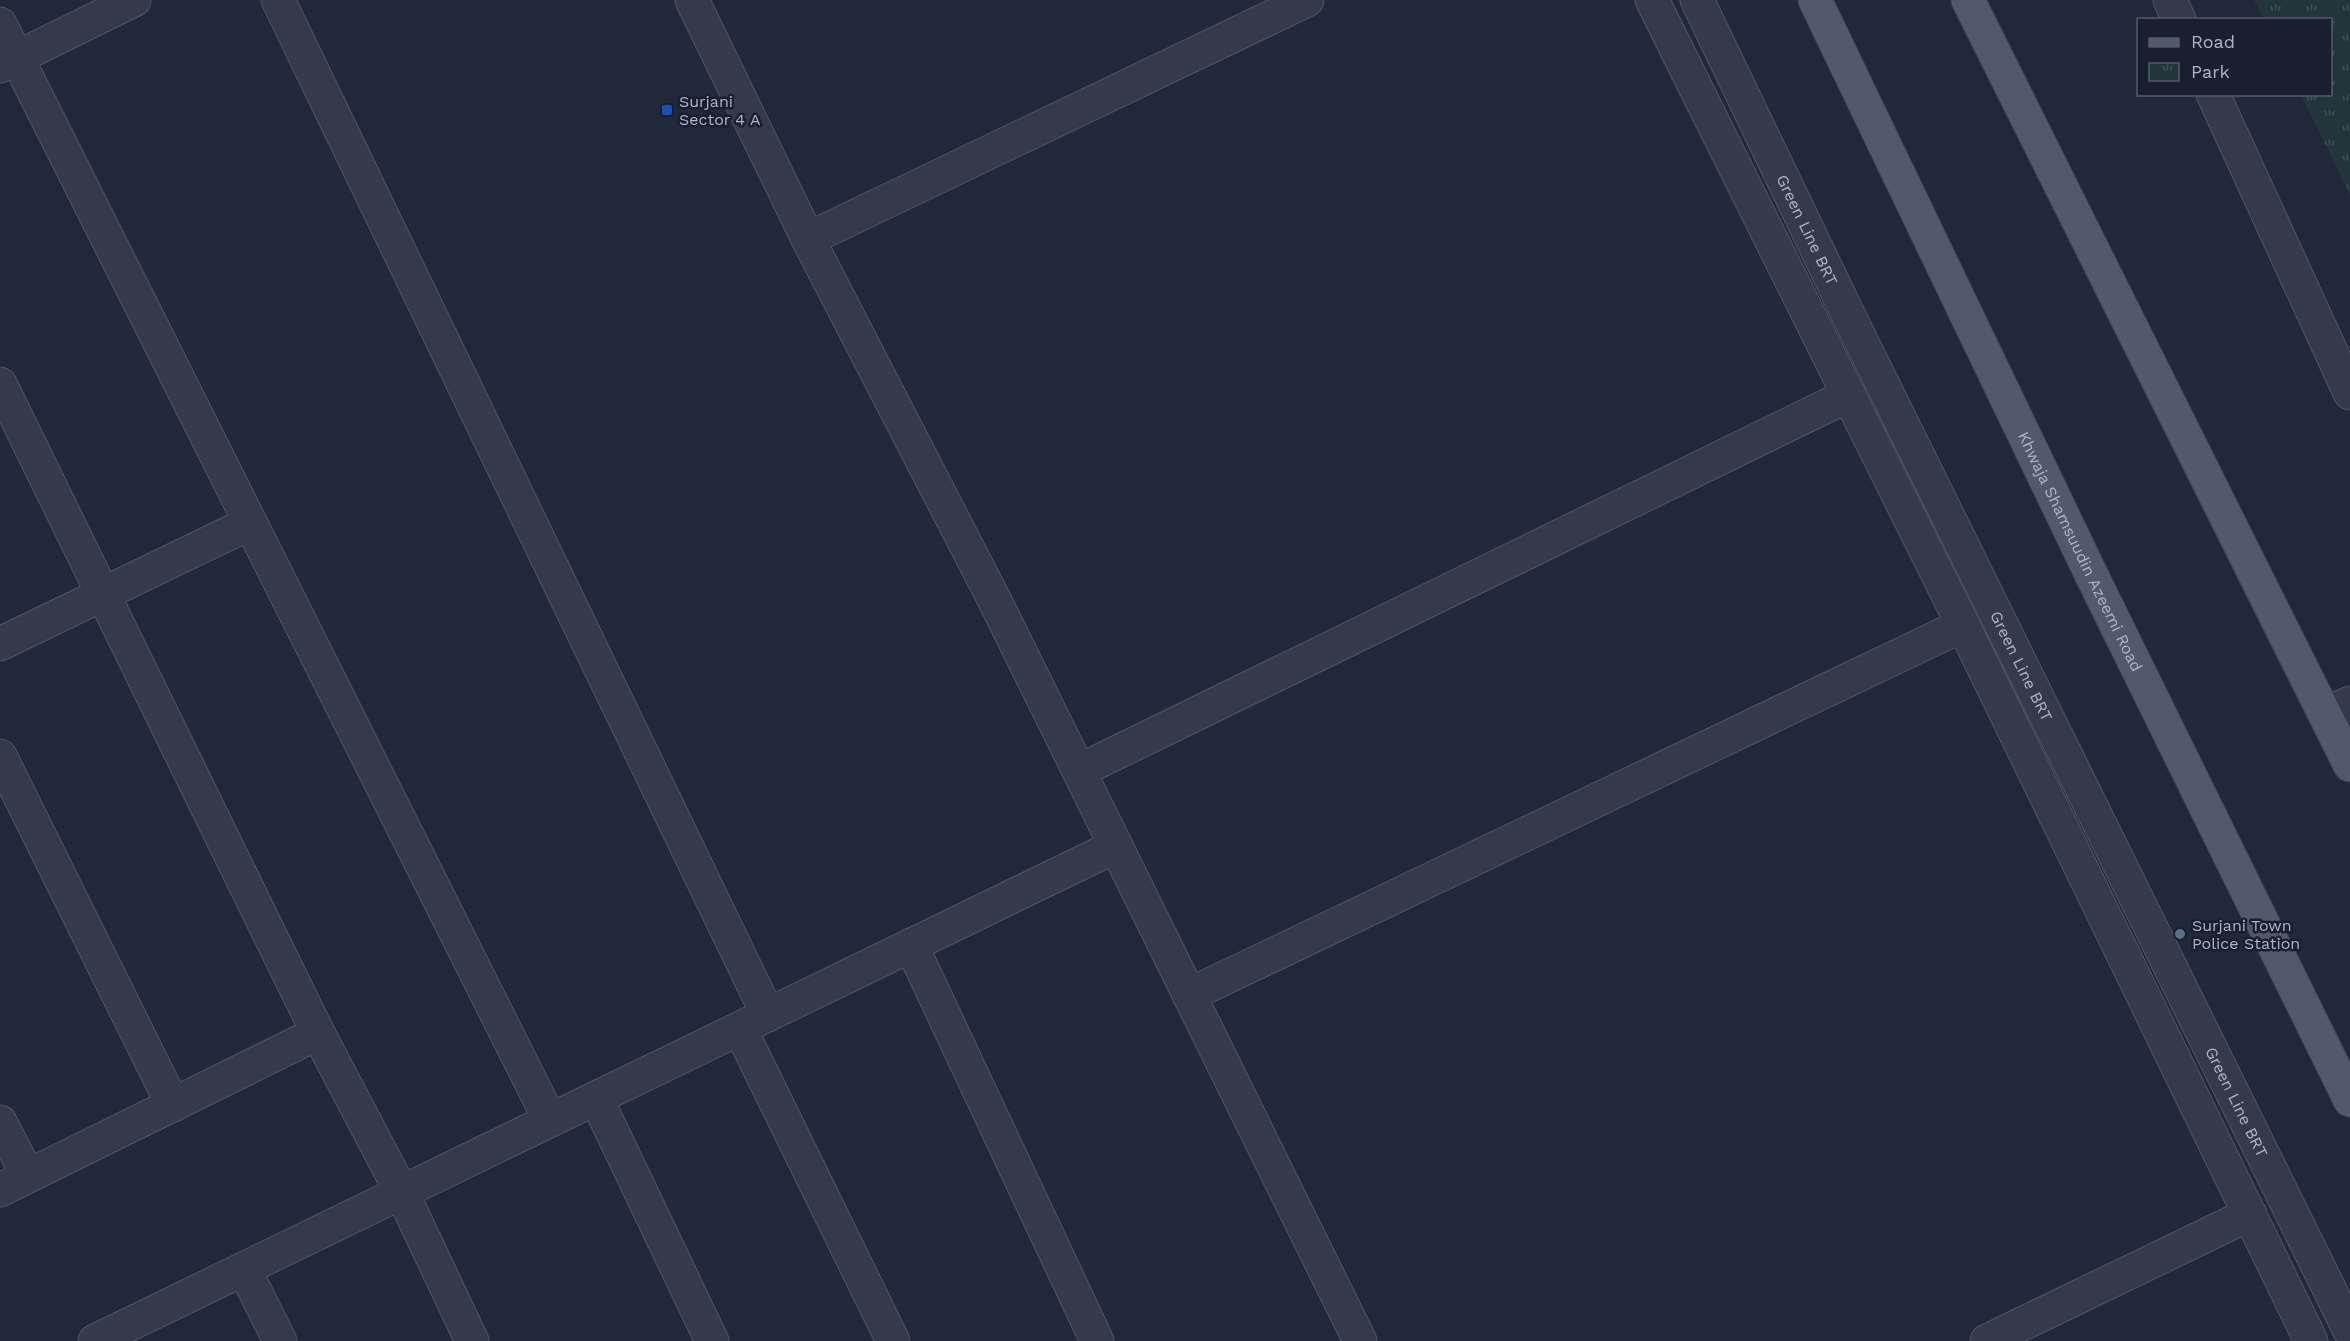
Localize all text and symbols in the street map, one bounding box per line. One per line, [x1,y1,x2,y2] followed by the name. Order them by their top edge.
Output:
[2137,18,2332,96] legend
[2191,31,2235,52] text: Road
[2191,61,2230,82] text: Park
[679,92,761,129] place label: Surjani Sector 4 A
[660,103,674,117] marker: Surjani Sector 4 A
[1772,172,1842,289] street label: Green Line BRT
[2014,429,2146,675] street label: Khwaja Shamsuudin Azeemi Road
[1986,608,2057,725] street label: Green Line BRT
[2192,916,2300,953] place label: Surjani Town Police Station
[2173,927,2187,941] marker: Surjani Town Police Station
[2201,1044,2272,1161] street label: Green Line BRT

